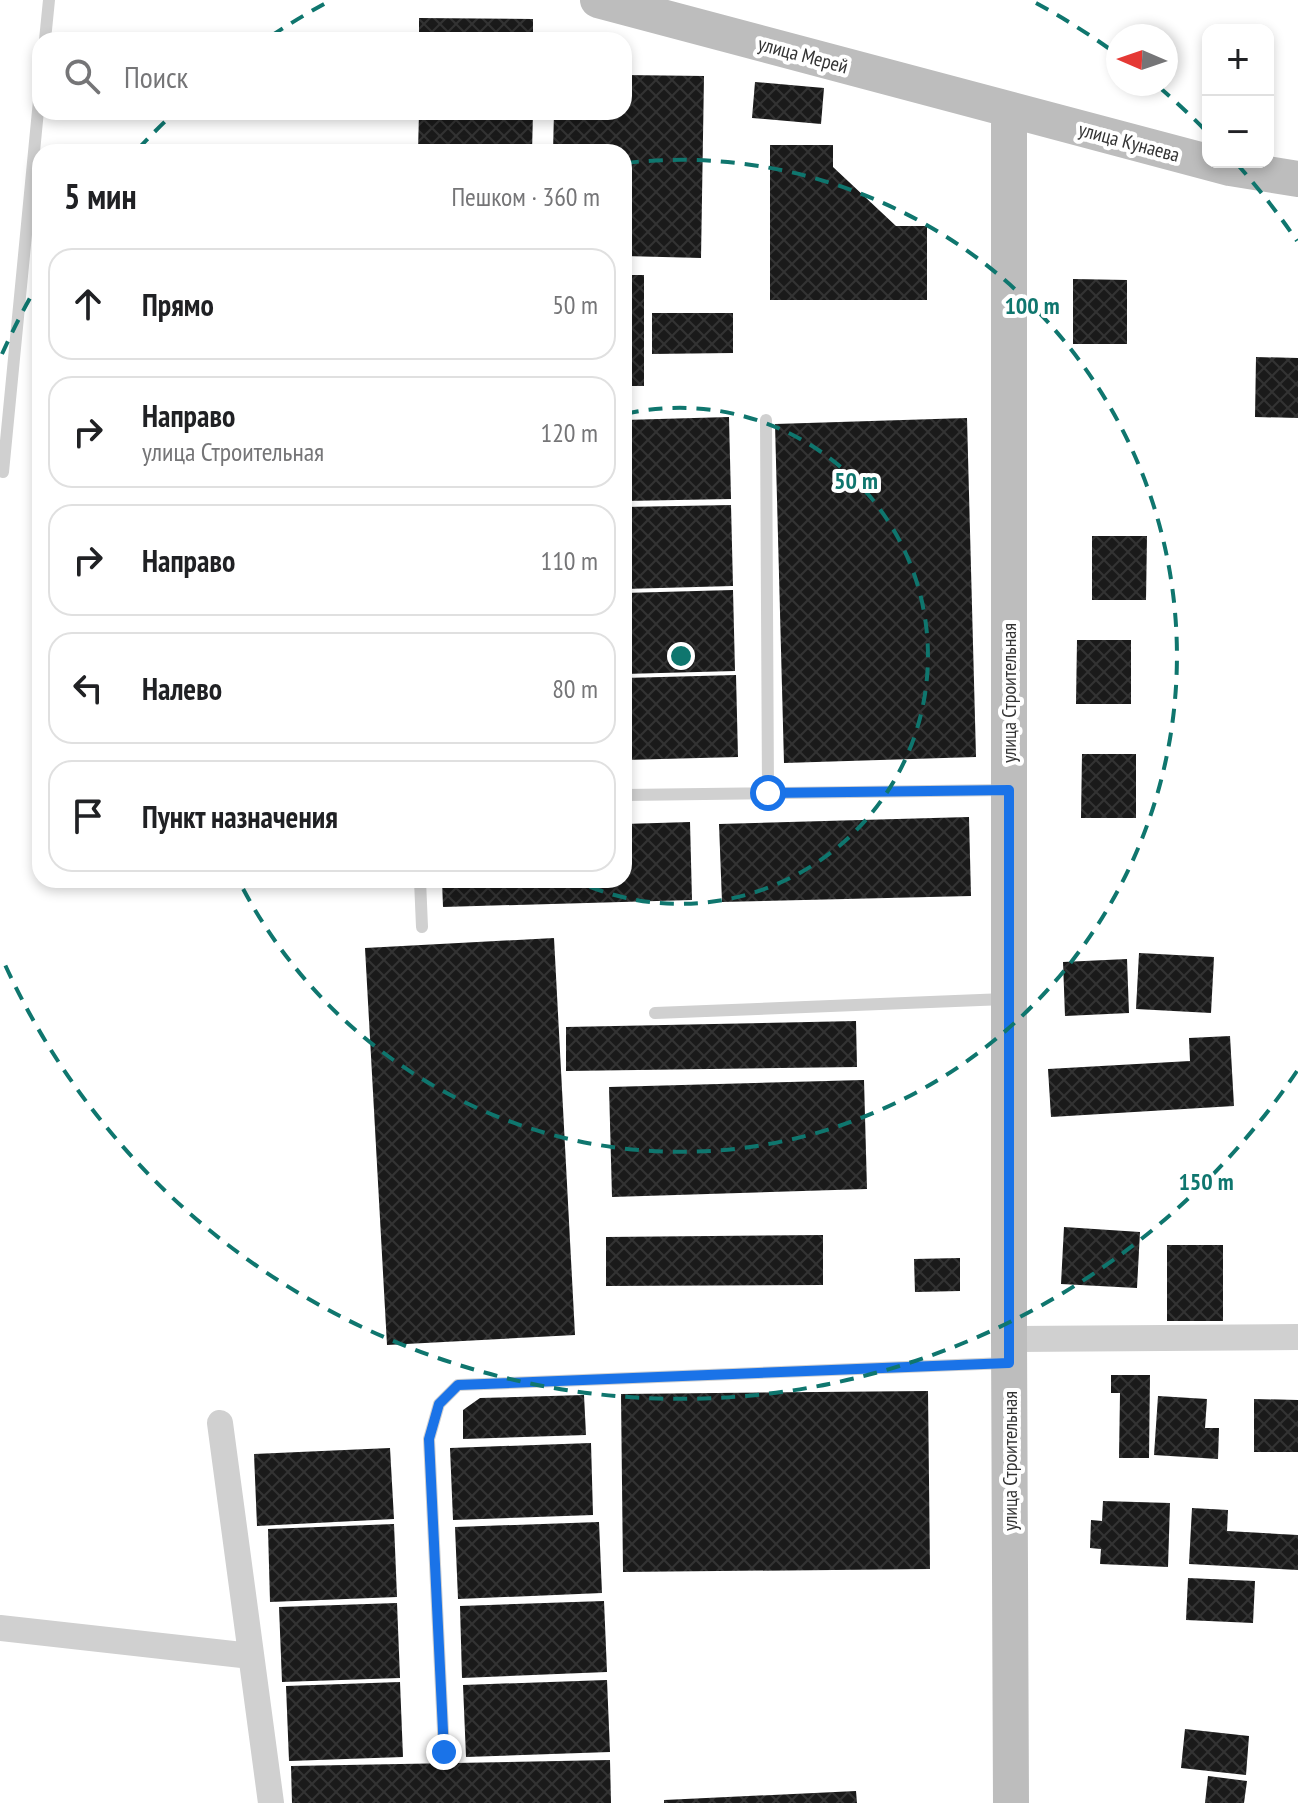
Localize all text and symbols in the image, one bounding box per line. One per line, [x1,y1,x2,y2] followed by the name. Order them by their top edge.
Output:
[1106,24,1178,96] north arrow
[1202,24,1274,168] map controls
[1202,24,1274,96] button: +
[755,31,851,79] street label: улица Мерей
[32,32,632,120] search box
[60,54,104,98] icon: search
[124,57,188,96] text: Поиск
[1202,96,1274,168] button: −
[1076,116,1182,168] street label: улица Кунаева
[64,174,137,218] text: 5 мин
[451,180,600,213] text: Пешком · 360 m
[66,282,110,326] icon: ahead
[142,285,214,324] text: Прямо
[552,288,598,321] text: 50 m
[1004,290,1060,321] text: 100 m
[142,396,235,435] text: Направо
[66,410,110,454] icon: right
[540,416,598,449] text: 120 m
[142,435,324,468] text: улица Строительная
[834,465,878,496] text: 50 m
[66,538,110,582] icon: right
[142,541,235,580] text: Направо
[540,544,598,577] text: 110 m
[996,623,1022,763] street label: улица Строительная
[667,642,695,670] centre of rings
[66,666,110,710] icon: left
[142,669,222,708] text: Налево
[552,672,598,705] text: 80 m
[750,775,786,811] route start
[66,794,110,838] icon: arrive
[142,797,338,836] text: Пункт назначения
[1178,1166,1234,1197] text: 150 m
[997,1391,1023,1531] street label: улица Строительная
[426,1734,462,1770] route end

